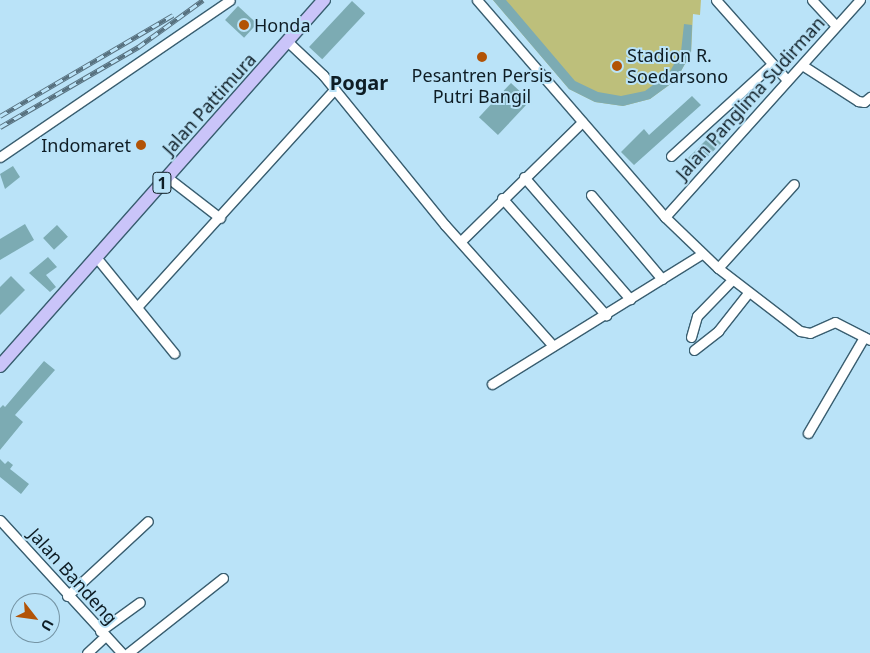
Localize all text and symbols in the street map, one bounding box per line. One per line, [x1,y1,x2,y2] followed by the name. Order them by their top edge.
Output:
[671,12,829,184] street label: Jalan Panglima Sudirman
[254,14,311,36] place label: Honda
[238,19,250,31] marker: Honda
[627,45,728,88] place label: Stadion R. Soedarsono
[158,49,260,159] street label: Jalan Pattimura
[476,51,488,63] marker: Pesantren Persis Putri Bangil
[611,60,623,72] marker: Stadion R. Soedarsono
[412,65,552,108] place label: Pesantren Persis Putri Bangil
[330,70,388,94] district label: Pogar
[41,134,131,156] place label: Indomaret
[135,139,147,151] marker: Indomaret
[152,170,172,197] road number: 1
[24,523,122,629] street label: Jalan Bandeng
[10,593,60,643] north arrow
[37,616,58,635] text: U

